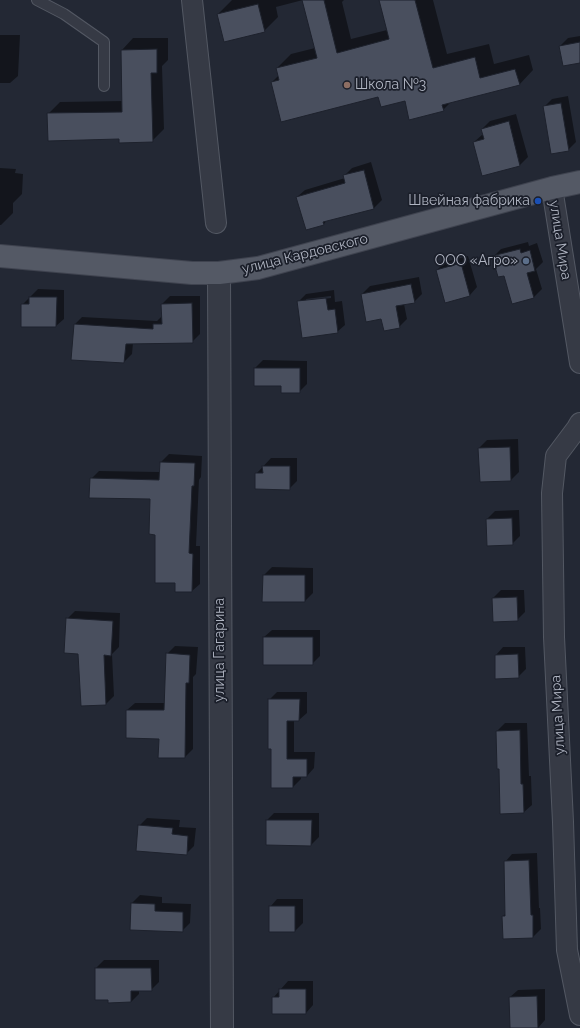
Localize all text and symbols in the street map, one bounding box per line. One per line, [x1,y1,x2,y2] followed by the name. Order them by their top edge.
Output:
[355,77,426,93] place label: Школа №3
[342,80,352,90] marker: Школа №3
[408,193,530,209] place label: Швейная фабрика
[533,196,543,206] marker: Швейная фабрика
[545,199,575,281] street label: улица Мира
[240,230,370,278] street label: улица Кардовского
[435,253,518,269] place label: ООО «Агро»
[521,256,531,266] marker: ООО «Агро»
[212,598,228,702] street label: улица Гагарина
[548,675,568,755] street label: улица Мира

